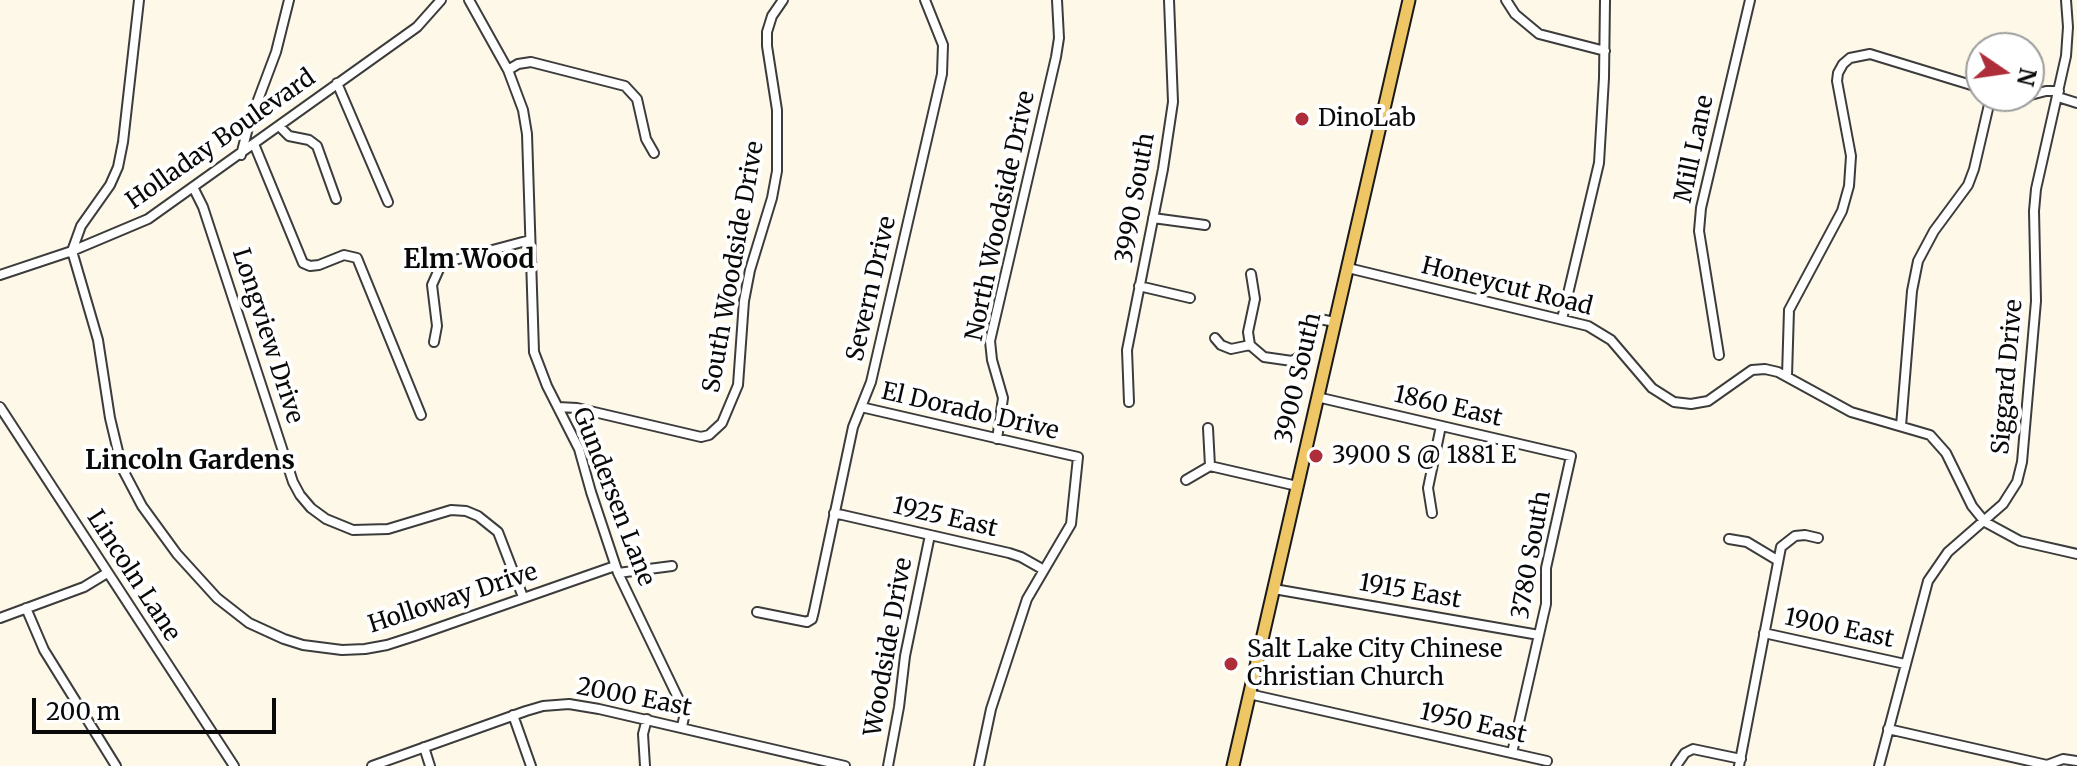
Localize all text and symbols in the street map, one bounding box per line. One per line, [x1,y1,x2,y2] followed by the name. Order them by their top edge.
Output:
[1965,32,2045,112] north arrow
[121,64,321,216] street label: Holladay Boulevard
[2011,65,2042,89] text: N
[960,88,1042,344] street label: North Woodside Drive
[1670,93,1720,205] street label: Mill Lane
[1318,105,1416,133] place label: DinoLab
[1293,110,1311,128] marker: DinoLab
[1110,131,1162,265] street label: 3990 South
[698,139,770,395] street label: South Woodside Drive
[841,214,903,364] street label: Severn Drive
[225,245,309,427] street label: Longview Drive
[403,245,535,277] district label: Elm Wood
[1418,252,1596,322] street label: Honeycut Road
[1987,298,2029,456] street label: Siggard Drive
[1270,310,1328,446] street label: 3900 South
[879,378,1061,446] street label: El Dorado Drive
[1391,381,1505,433] street label: 1860 East
[566,404,660,590] street label: Gundersen Lane
[1332,442,1516,470] place label: 3900 S @ 1881 E
[85,446,295,478] district label: Lincoln Gardens
[1307,447,1325,465] marker: 3900 S @ 1881 E
[1507,489,1557,621] street label: 3780 South
[890,492,1000,544] street label: 1925 East
[80,505,186,647] street label: Lincoln Lane
[859,555,919,739] street label: Woodside Drive
[365,558,541,640] street label: Holloway Drive
[1357,569,1463,615] street label: 1915 East
[1782,603,1896,655] street label: 1900 East
[1247,636,1502,692] place label: Salt Lake City Chinese Christian Church
[1222,655,1240,673] marker: Salt Lake City Chinese Christian Church
[574,673,694,723] street label: 2000 East
[36,682,280,732] scale bar
[46,696,120,727] text: 200 m
[1417,698,1529,750] street label: 1950 East

